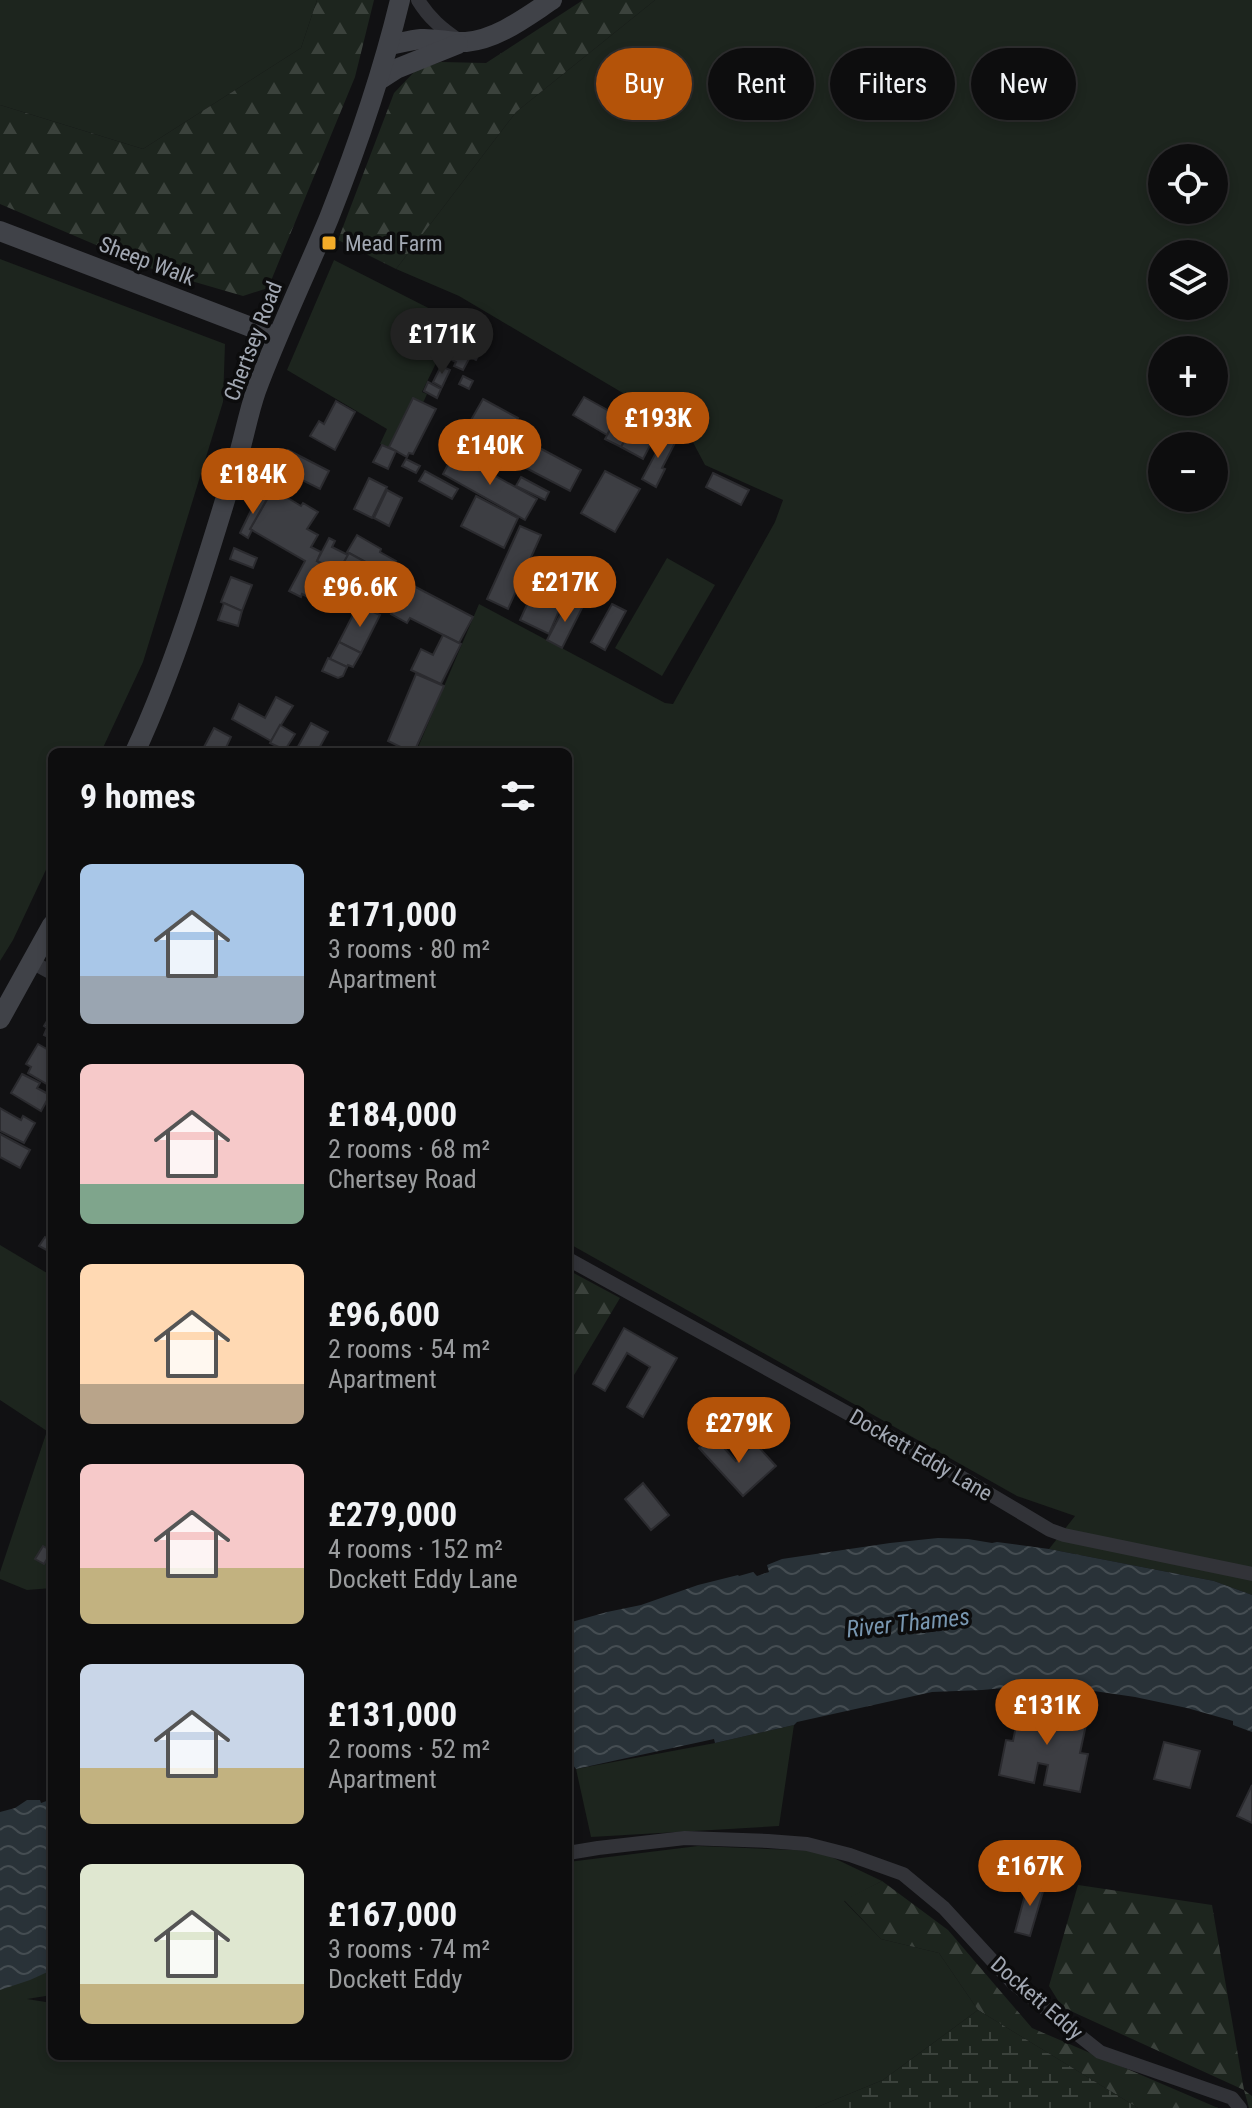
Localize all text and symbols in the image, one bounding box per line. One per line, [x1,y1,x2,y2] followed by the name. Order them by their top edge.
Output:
[596,48,692,120] chip: Buy
[708,48,814,120] chip: Rent
[830,48,955,120] chip: Filters
[971,48,1076,120] chip: New
[1148,144,1228,512] map controls
[1148,144,1228,224] button: locate
[96,231,198,291] street label: Sheep Walk
[345,231,442,256] place label: Mead Farm
[320,234,338,252] marker: Mead Farm
[1148,240,1228,320] button: layers
[219,278,287,404] street label: Chertsey Road
[386,308,498,376] pin: £171K
[408,319,476,349] text: £171K
[1148,336,1228,416] button: +
[602,392,714,460] pin: £193K
[624,403,692,433] text: £193K
[434,419,546,487] pin: £140K
[456,430,524,460] text: £140K
[1148,432,1228,512] button: −
[197,448,309,516] pin: £184K
[219,459,287,489] text: £184K
[509,556,621,624] pin: £217K
[295,561,425,629] pin: £96.6K
[531,567,599,597] text: £217K
[323,572,397,602] text: £96.6K
[496,774,540,818] icon: filters
[80,776,196,816] text: 9 homes
[328,894,457,934] text: £171,000
[144,896,240,992] icon: home
[328,934,490,964] text: 3 rooms · 80 m²
[328,964,437,994] text: Apartment
[328,1094,457,1134] text: £184,000
[144,1096,240,1192] icon: home
[328,1134,490,1164] text: 2 rooms · 68 m²
[328,1164,477,1194] text: Chertsey Road
[328,1294,440,1334] text: £96,600
[144,1296,240,1392] icon: home
[328,1334,490,1364] text: 2 rooms · 54 m²
[328,1364,437,1394] text: Apartment
[683,1397,795,1465] pin: £279K
[845,1404,997,1506] street label: Dockett Eddy Lane
[705,1408,773,1438] text: £279K
[328,1494,457,1534] text: £279,000
[144,1496,240,1592] icon: home
[328,1534,503,1564] text: 4 rooms · 152 m²
[328,1564,518,1594] text: Dockett Eddy Lane
[845,1603,971,1643] water label: River Thames
[991,1679,1103,1747] pin: £131K
[1013,1690,1081,1720] text: £131K
[328,1694,457,1734] text: £131,000
[144,1696,240,1792] icon: home
[328,1734,490,1764] text: 2 rooms · 52 m²
[328,1764,437,1794] text: Apartment
[974,1840,1086,1908] pin: £167K
[996,1851,1064,1881] text: £167K
[328,1894,457,1934] text: £167,000
[144,1896,240,1992] icon: home
[328,1934,490,1964] text: 3 rooms · 74 m²
[986,1951,1088,2045] street label: Dockett Eddy
[328,1964,462,1994] text: Dockett Eddy

